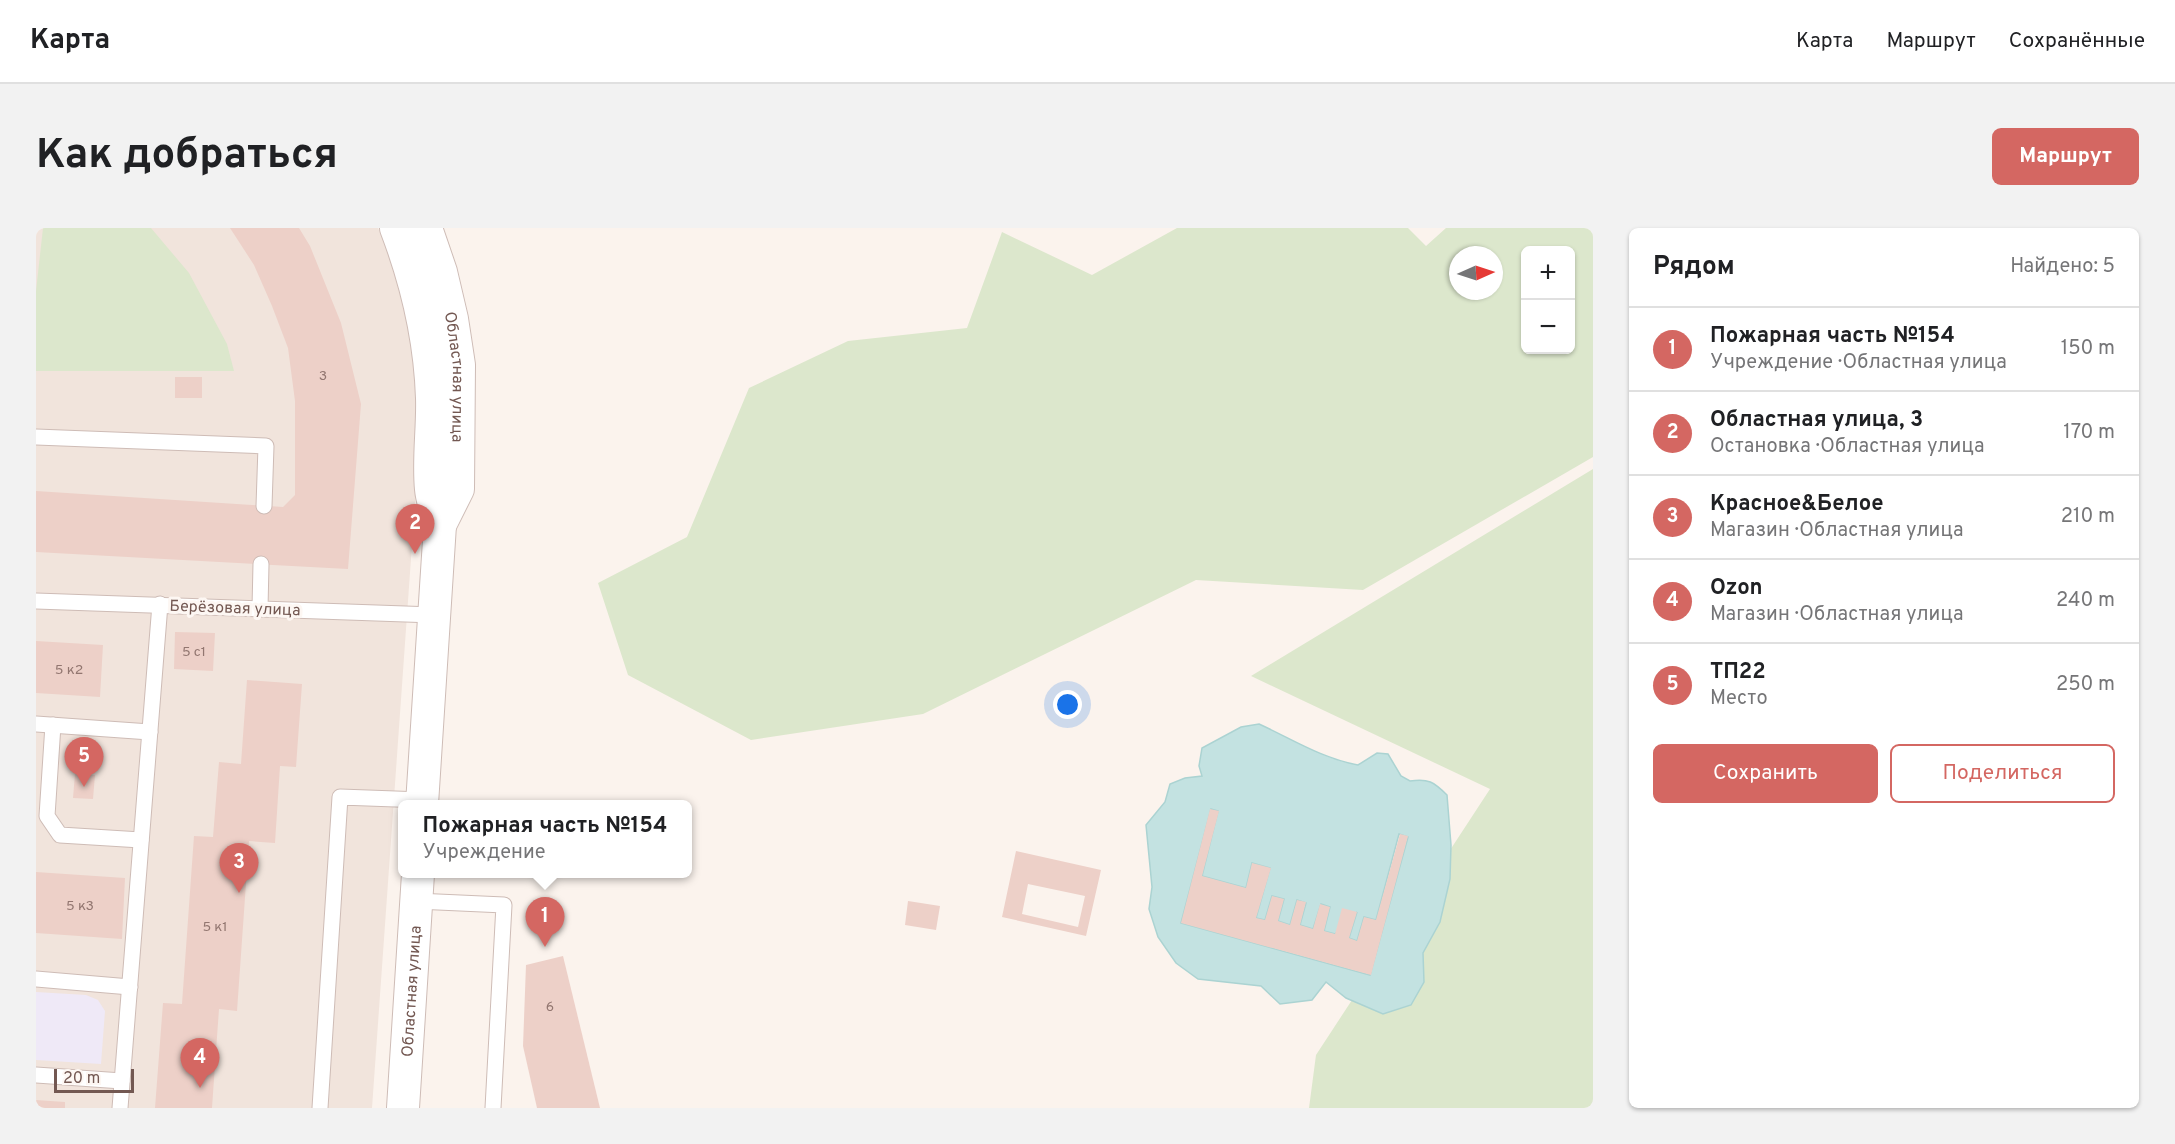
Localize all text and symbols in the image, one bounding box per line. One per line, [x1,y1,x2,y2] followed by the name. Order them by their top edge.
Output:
[30,23,110,59] text: Карта
[1796,28,1853,55] text: Карта
[1886,28,1976,55] text: Маршрут
[2009,28,2145,55] text: Сохранённые
[1992,128,2139,185] button: Маршрут
[36,130,338,183] text: Как добраться
[1449,246,1503,300] north arrow
[1521,246,1575,354] map controls
[1521,246,1575,300] button: +
[1653,251,1735,284] text: Рядом
[2010,254,2115,280] text: Найдено: 5
[1521,300,1575,354] button: −
[439,310,467,443] street label: Областная улица
[1710,323,1955,350] text: Пожарная часть №154
[1669,336,1677,362] text: 1
[2061,336,2115,362] text: 150 m
[1710,350,2007,376] text: Учреждение · Областная улица
[319,368,327,385] house number: 3
[1710,407,1923,434] text: Областная улица, 3
[1666,420,1679,446] text: 2
[2063,420,2115,446] text: 170 m
[1710,434,1985,460] text: Остановка · Областная улица
[1710,491,1883,518] text: Красное&Белое
[396,504,434,554] pin: 2
[1667,504,1679,530] text: 3
[2061,504,2115,530] text: 210 m
[1710,518,1964,544] text: Магазин · Областная улица
[1710,575,1763,602] text: Ozon
[1666,588,1679,614] text: 4
[2056,588,2115,614] text: 240 m
[169,597,301,621] street label: Берёзовая улица
[1710,602,1964,628] text: Магазин · Областная улица
[182,644,206,661] house number: 5 с1
[1710,659,1766,686] text: ТП22
[55,662,83,679] house number: 5 к2
[1666,672,1679,698] text: 5
[2056,672,2115,698] text: 250 m
[1710,686,1768,712] text: Место
[1053,690,1082,719] your location
[64,738,104,787] pin: 5
[1653,744,1878,803] button: Сохранить
[1890,744,2115,803] button: Поделиться
[398,800,692,878] popup
[423,813,667,840] text: Пожарная часть №154
[423,840,546,866] text: Учреждение
[220,844,258,893] pin: 3
[66,898,94,915] house number: 5 к3
[526,898,564,947] pin: 1
[202,919,228,936] house number: 5 к1
[398,925,427,1058] street label: Областная улица
[546,999,554,1016] house number: 6
[180,1038,220,1088] pin: 4
[54,1066,134,1094] scale bar
[63,1069,100,1089] text: 20 m

